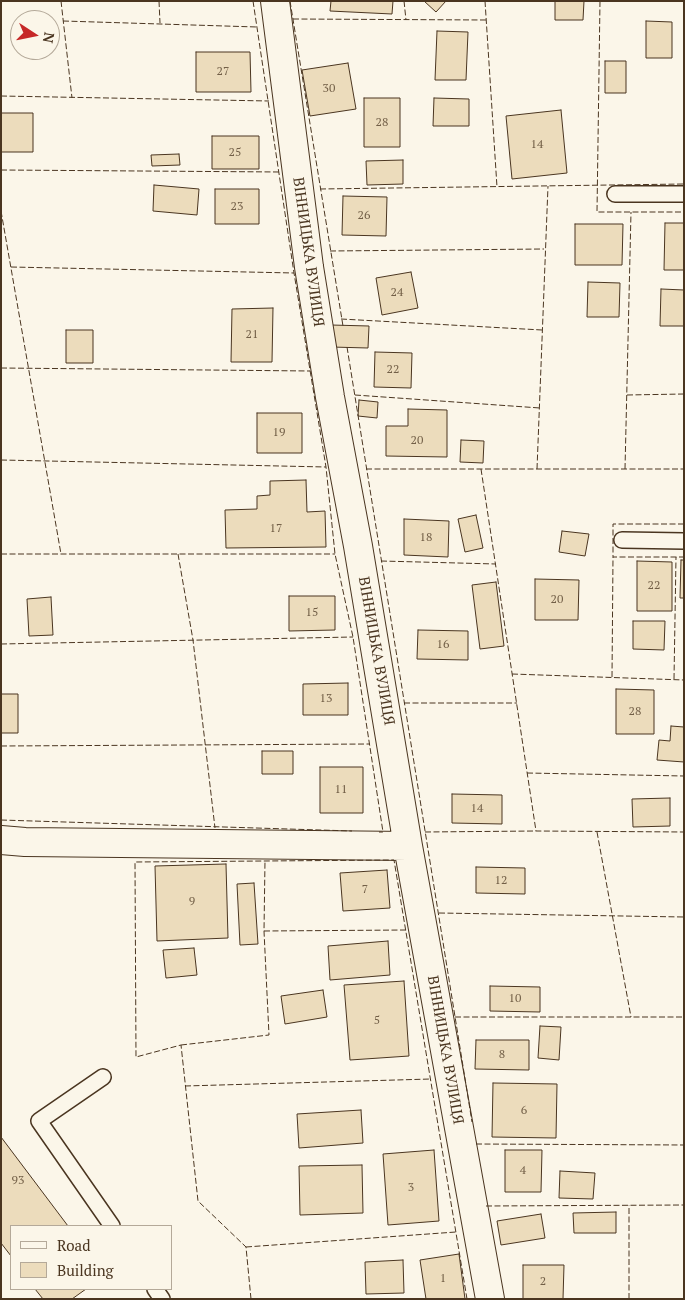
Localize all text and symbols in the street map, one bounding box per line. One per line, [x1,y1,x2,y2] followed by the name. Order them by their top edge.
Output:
[10,10,60,60] north arrow
[39,31,60,45] text: N
[217,65,229,79] house number: 27
[323,82,335,96] house number: 30
[376,116,388,130] house number: 28
[531,138,543,152] house number: 14
[229,146,241,160] house number: 25
[289,176,327,328] street label: ВІННИЦЬКА ВУЛИЦЯ
[231,200,243,214] house number: 23
[358,209,370,223] house number: 26
[391,286,403,300] house number: 24
[246,328,258,342] house number: 21
[387,363,399,377] house number: 22
[273,426,285,440] house number: 19
[411,434,423,448] house number: 20
[270,522,282,536] house number: 17
[420,531,432,545] house number: 18
[354,575,398,727] street label: ВІННИЦЬКА ВУЛИЦЯ
[648,579,660,593] house number: 22
[551,593,563,607] house number: 20
[306,606,318,620] house number: 15
[437,638,449,652] house number: 16
[320,692,332,706] house number: 13
[629,705,641,719] house number: 28
[335,783,347,797] house number: 11
[471,802,483,816] house number: 14
[495,874,507,888] house number: 12
[362,883,368,897] house number: 7
[189,895,195,909] house number: 9
[423,974,467,1126] street label: ВІННИЦЬКА ВУЛИЦЯ
[509,992,521,1006] house number: 10
[374,1014,380,1028] house number: 5
[499,1048,505,1062] house number: 8
[521,1104,527,1118] house number: 6
[520,1164,526,1178] house number: 4
[12,1174,24,1188] house number: 93
[408,1181,414,1195] house number: 3
[10,1225,172,1290] legend
[57,1235,90,1255] text: Road
[57,1260,114,1280] text: Building
[440,1272,446,1286] house number: 1
[540,1275,546,1289] house number: 2

